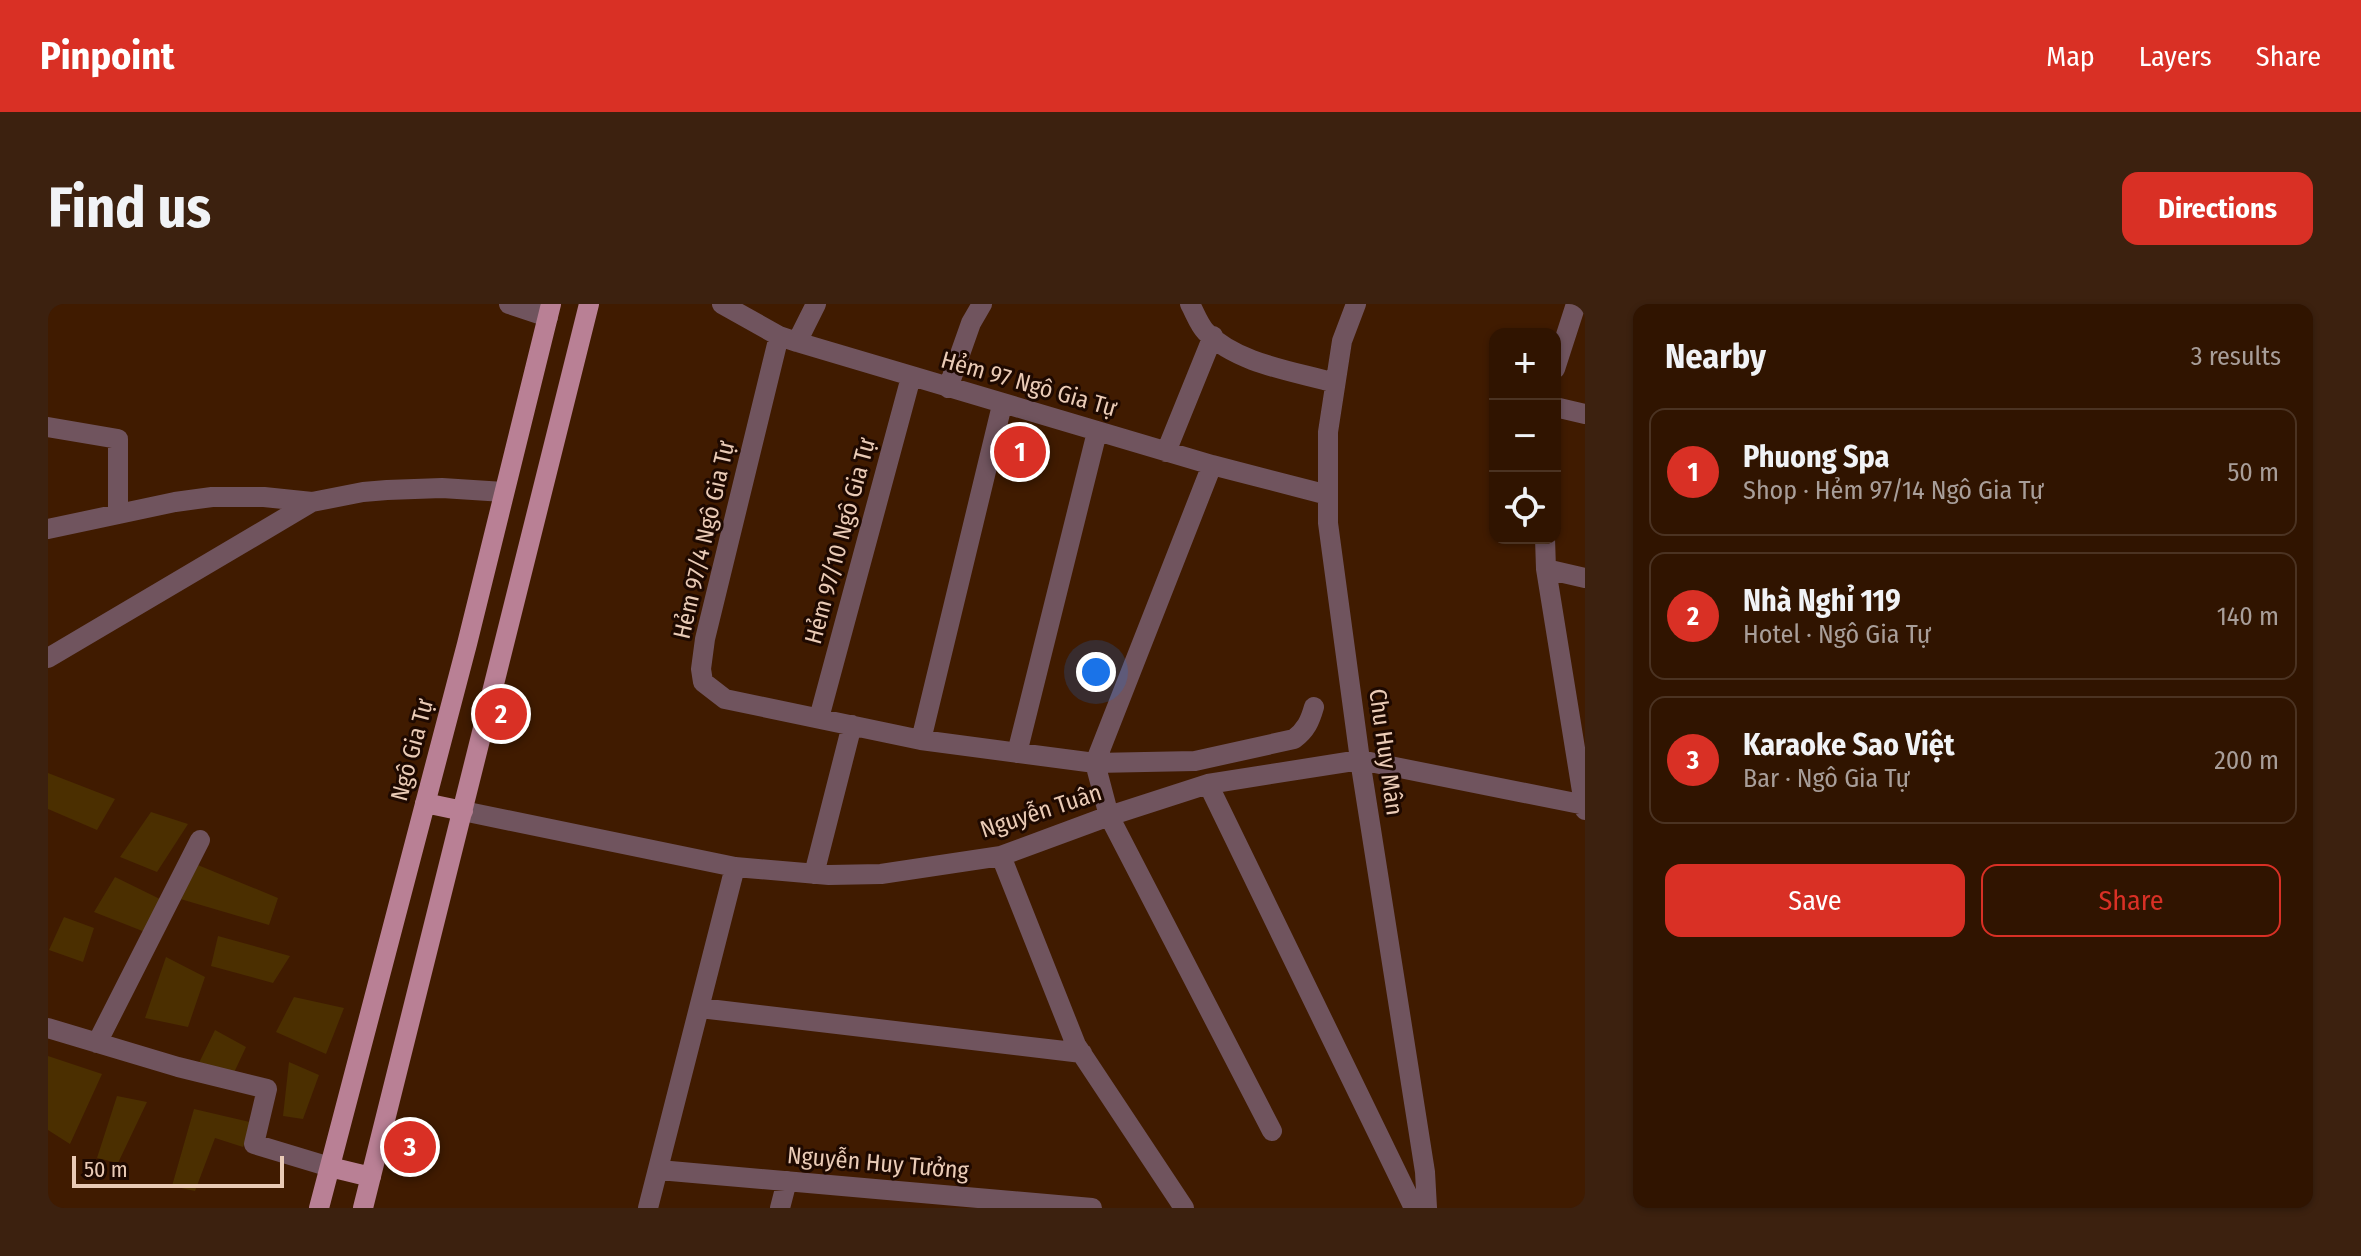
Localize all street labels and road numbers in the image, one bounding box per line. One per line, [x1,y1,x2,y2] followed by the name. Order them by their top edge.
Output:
[938,346,1121,423] street label: Hẻm 97 Ngô Gia Tự
[799,434,881,647] street label: Hẻm 97/10 Ngô Gia Tự
[668,438,741,642] street label: Hẻm 97/4 Ngô Gia Tự
[1363,687,1409,817] street label: Chu Huy Mân
[385,695,439,804] street label: Ngô Gia Tự
[977,778,1105,844] street label: Nguyễn Tuân
[786,1141,971,1185] street label: Nguyễn Huy Tưởng

